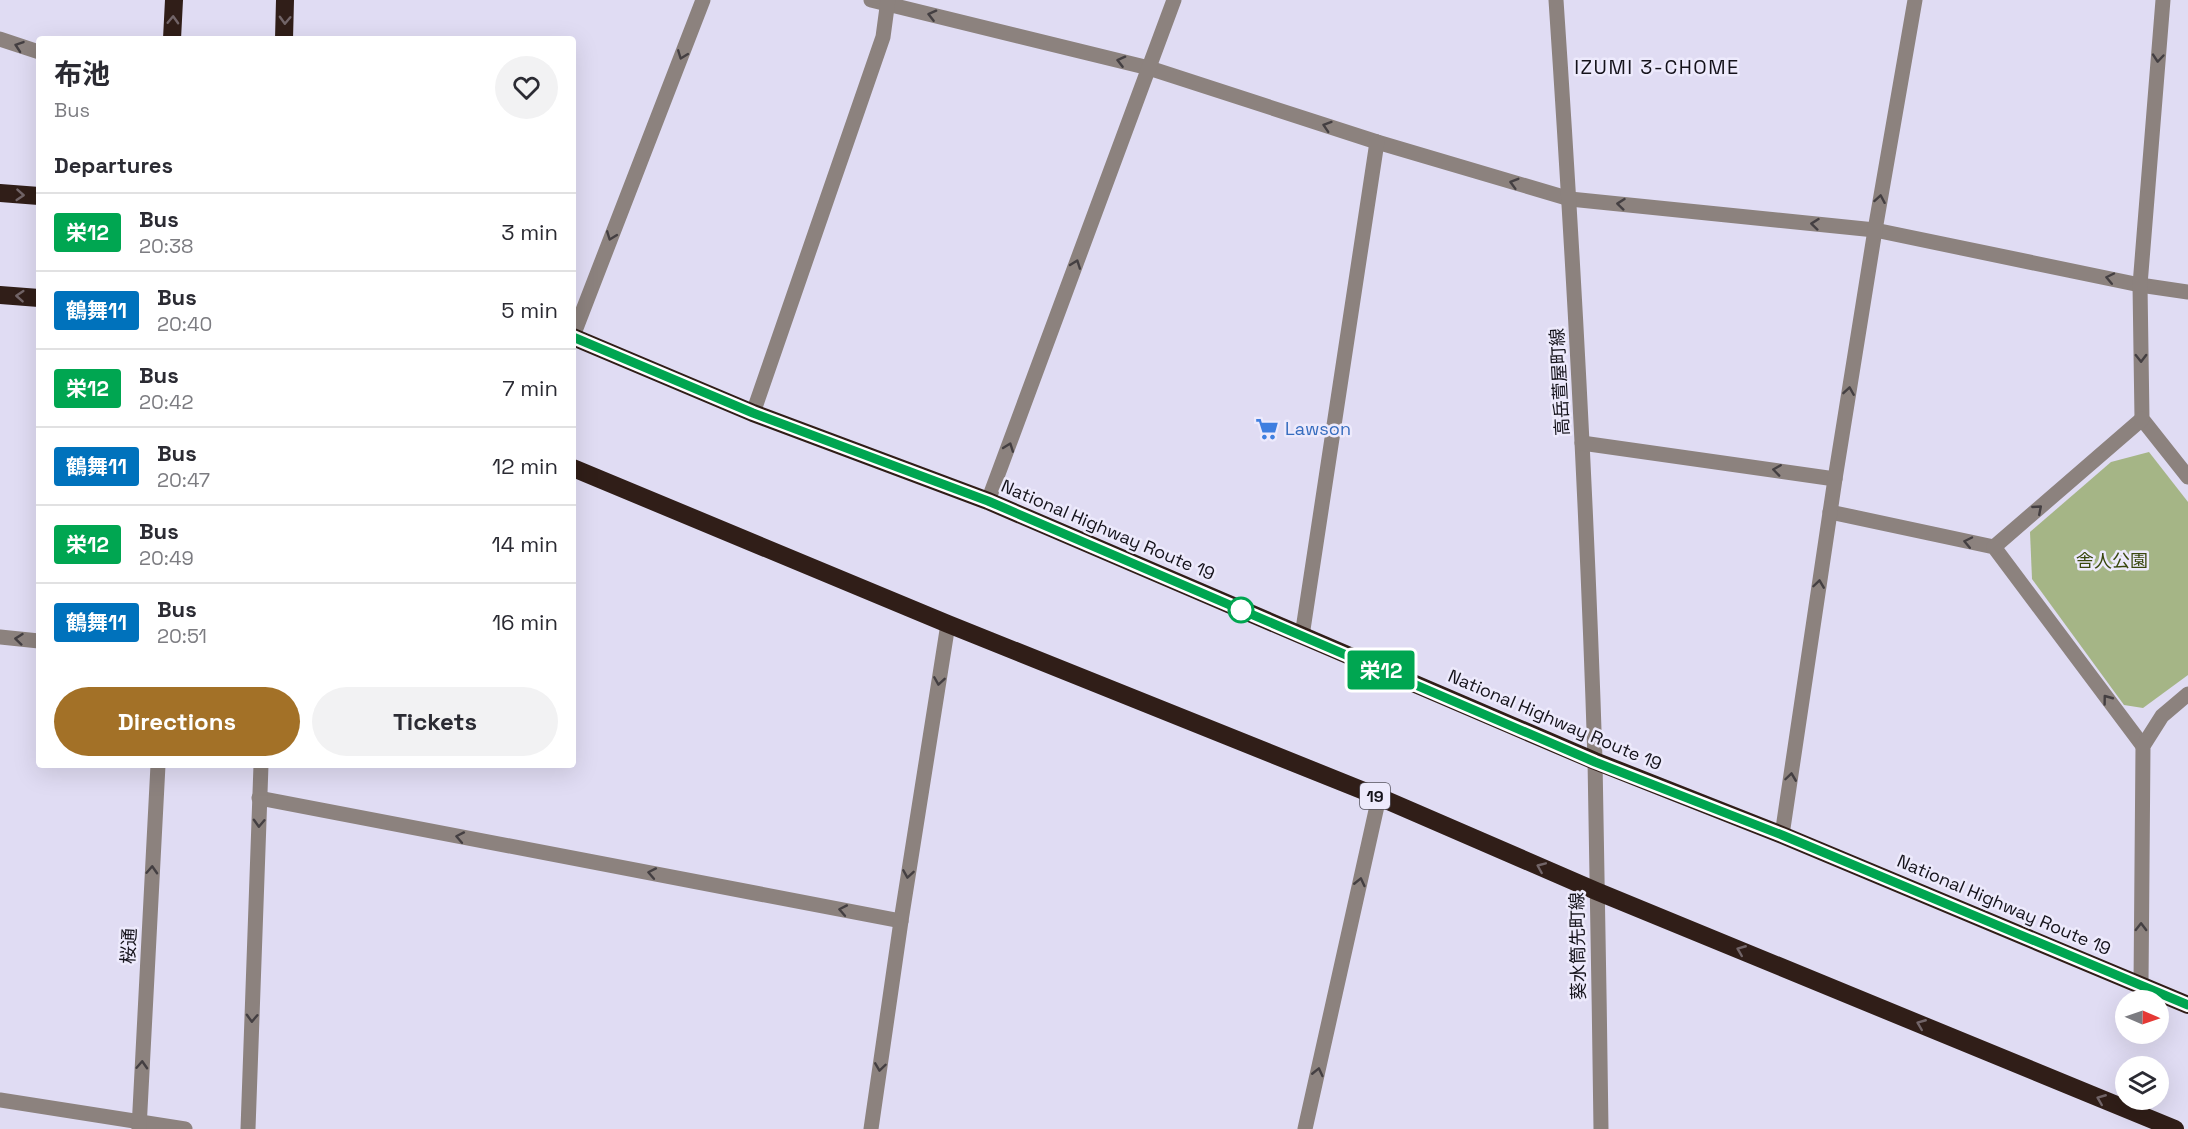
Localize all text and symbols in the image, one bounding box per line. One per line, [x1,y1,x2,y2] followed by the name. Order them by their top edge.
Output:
[927,9,937,22] one-way arrow
[167,15,179,24] one-way arrow
[279,15,291,24] one-way arrow
[15,41,25,53] one-way arrow
[677,48,689,59] one-way arrow
[1574,54,1740,80] district label: IZUMI 3-CHOME
[2152,54,2165,63] one-way arrow
[54,56,110,92] text: 布池
[495,56,558,119] button: heart
[1116,56,1126,69] one-way arrow
[54,97,90,123] text: Bus
[1322,121,1333,133] one-way arrow
[54,151,173,179] text: Departures
[1509,178,1520,190] one-way arrow
[15,188,24,201] one-way arrow
[1873,194,1886,204] one-way arrow
[1616,198,1625,211] one-way arrow
[139,205,179,233] text: Bus
[501,218,558,246] text: 3 min
[1810,218,1819,231] one-way arrow
[66,219,109,246] text: 栄12
[606,231,619,241] one-way arrow
[139,233,193,259] text: 20:38
[1069,259,1082,270] one-way arrow
[2105,272,2115,285] one-way arrow
[157,283,197,311] text: Bus
[15,290,24,303] one-way arrow
[501,296,558,324] text: 5 min
[66,297,127,324] text: 鶴舞11
[157,311,212,337] text: 20:40
[1545,327,1574,437] street label: 高岳萱屋町線
[2135,353,2147,362] one-way arrow
[139,361,179,389] text: Bus
[502,374,558,402] text: 7 min
[66,375,109,402] text: 栄12
[1842,387,1854,396] one-way arrow
[139,389,193,415] text: 20:42
[1254,416,1280,442] supermarket icon: Lawson
[1285,417,1351,440] place label: Lawson
[157,439,197,467] text: Bus
[1001,442,1014,452] one-way arrow
[492,452,558,480] text: 12 min
[66,453,127,480] text: 鶴舞11
[1772,465,1781,477] one-way arrow
[157,467,210,493] text: 20:47
[998,474,1219,585] street label: National Highway Route 19
[2031,505,2042,516] one-way arrow
[139,517,179,545] text: Bus
[492,530,558,558] text: 14 min
[66,531,109,558] text: 栄12
[1963,536,1973,549] one-way arrow
[139,545,194,571] text: 20:49
[2076,549,2148,572] park label: 舎人公園
[1813,579,1825,589] one-way arrow
[157,595,197,623] text: Bus
[1228,597,1254,623] unlabelled marker
[492,608,558,636] text: 16 min
[66,609,127,636] text: 鶴舞11
[157,623,207,649] text: 20:51
[15,633,24,646] one-way arrow
[1346,650,1416,690] line badge: 栄12
[1360,657,1402,684] text: 栄12
[1445,664,1666,775] street label: National Highway Route 19
[933,677,945,686] one-way arrow
[54,687,300,756] button: Directions
[312,687,558,756] button: Tickets
[2104,695,2115,706] one-way arrow
[1784,772,1796,782] one-way arrow
[1360,783,1390,809] road number: 19
[252,819,265,828] one-way arrow
[455,831,465,844] one-way arrow
[1894,849,2115,960] street label: National Highway Route 19
[1536,863,1547,875] one-way arrow
[146,865,159,874] one-way arrow
[647,867,657,880] one-way arrow
[902,869,915,879] one-way arrow
[1353,877,1366,887] one-way arrow
[1565,892,1590,1000] street label: 葵水筒先町線
[839,904,849,917] one-way arrow
[2135,923,2147,932] one-way arrow
[116,927,141,965] street label: 桜通
[1736,945,1747,957] one-way arrow
[2115,990,2169,1044] north arrow
[2115,990,2169,1110] map controls
[246,1014,258,1023] one-way arrow
[1916,1019,1927,1031] one-way arrow
[2115,1056,2169,1110] button: layers
[136,1060,149,1069] one-way arrow
[874,1062,886,1072] one-way arrow
[1310,1067,1323,1077] one-way arrow
[2096,1094,2107,1106] one-way arrow

